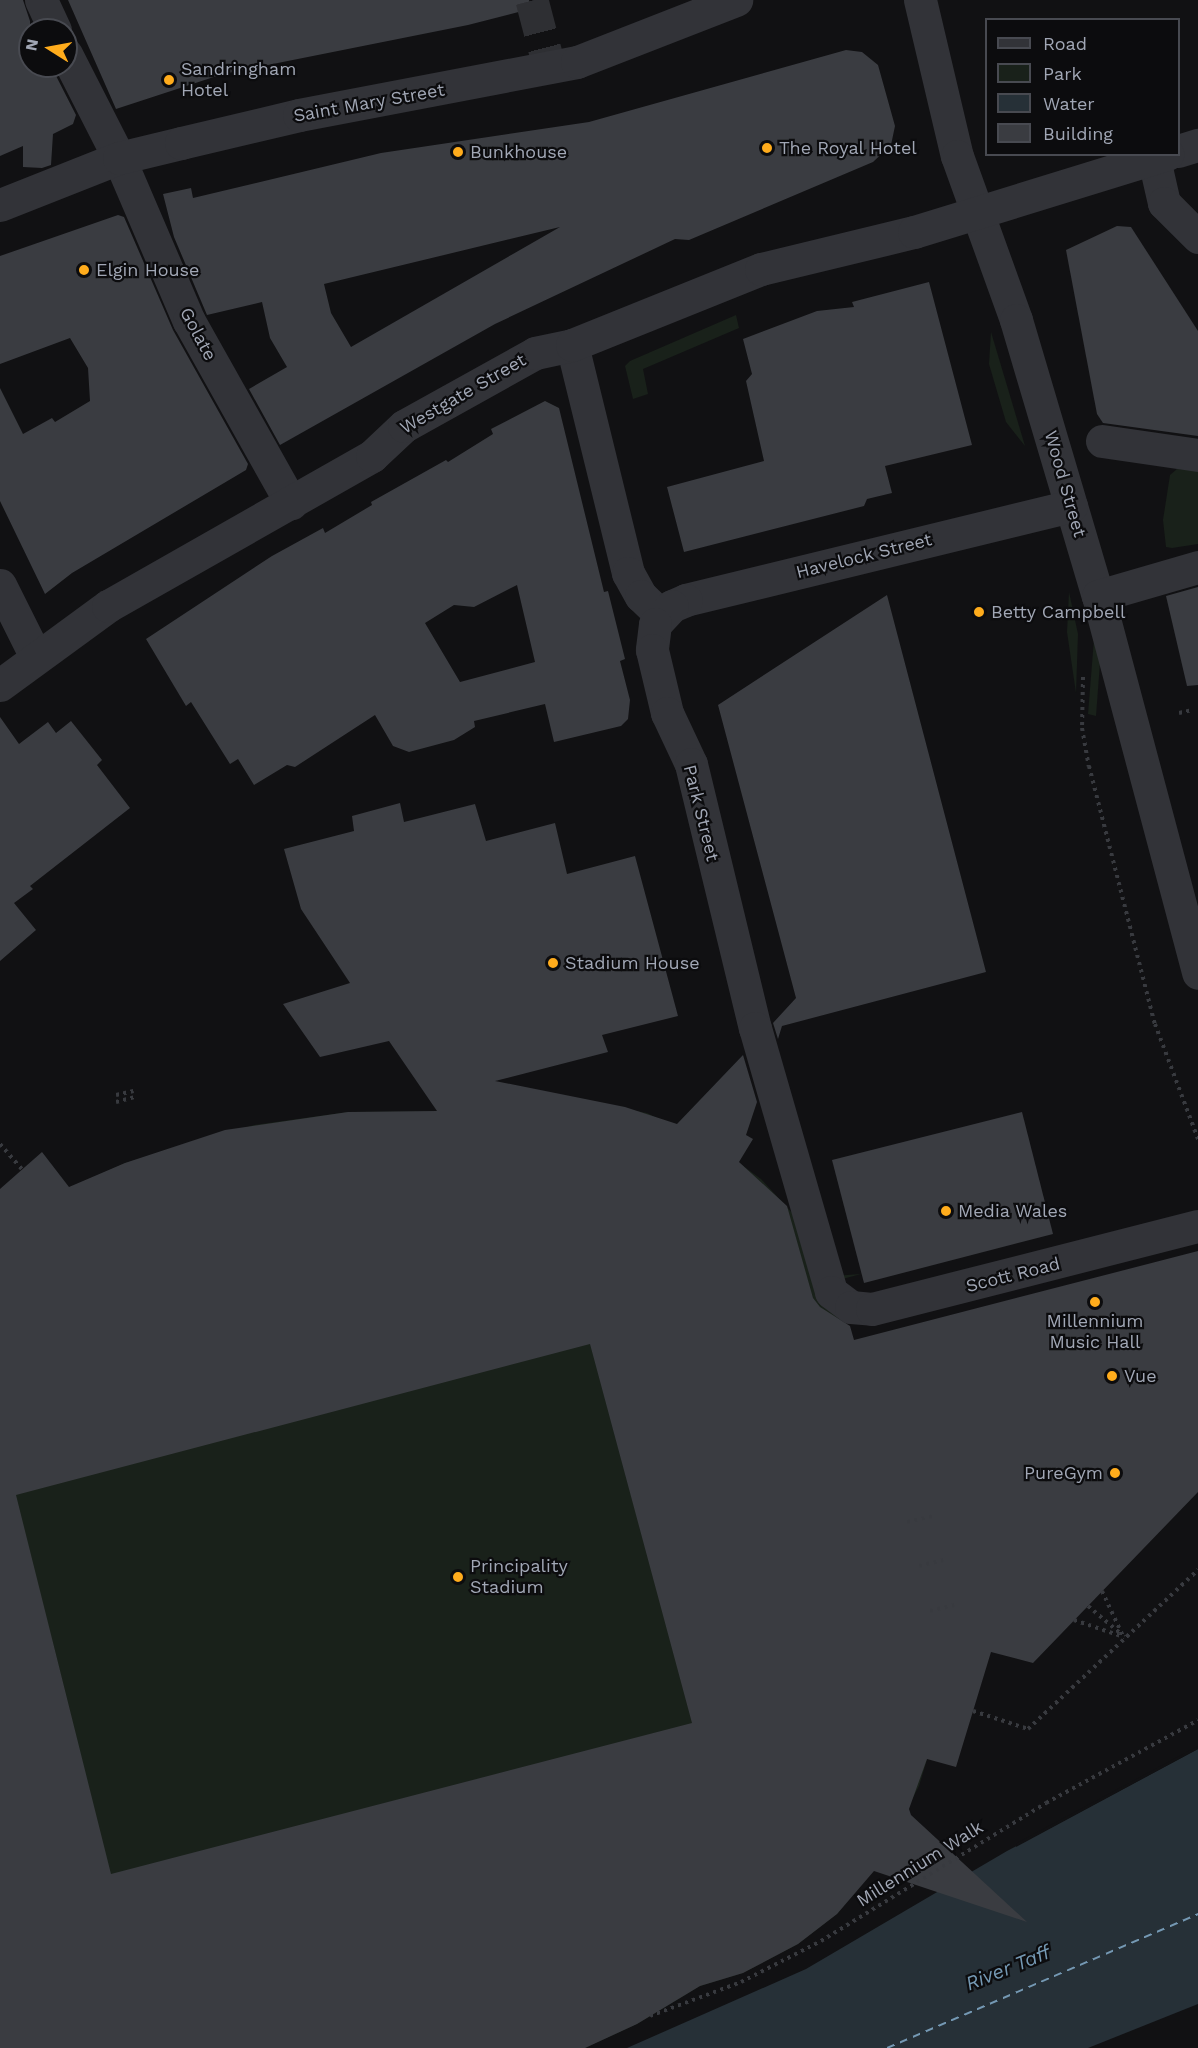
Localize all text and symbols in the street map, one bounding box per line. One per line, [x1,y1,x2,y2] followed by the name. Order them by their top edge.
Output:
[18,18,78,78] north arrow
[985,18,1180,156] legend
[1043,33,1087,54] text: Road
[21,37,42,52] text: N
[181,59,296,101] place label: Sandringham Hotel
[1043,63,1082,84] text: Park
[162,73,176,87] marker: Sandringham Hotel
[292,79,446,127] street label: Saint Mary Street
[1043,93,1095,114] text: Water
[1043,123,1113,144] text: Building
[779,137,917,159] place label: The Royal Hotel
[470,141,567,163] place label: Bunkhouse
[760,141,774,155] marker: The Royal Hotel
[451,145,465,159] marker: Bunkhouse
[96,259,199,281] place label: Elgin House
[77,263,91,277] marker: Elgin House
[175,304,221,364] street label: Golate
[396,349,530,439] street label: Westgate Street
[1039,428,1091,540] street label: Wood Street
[794,529,934,583] street label: Havelock Street
[991,601,1126,623] place label: Betty Campbell
[972,605,986,619] marker: Betty Campbell
[679,762,723,864] street label: Park Street
[565,952,700,974] place label: Stadium House
[546,956,560,970] marker: Stadium House
[958,1200,1068,1222] place label: Media Wales
[939,1204,953,1218] marker: Media Wales
[964,1253,1062,1297] street label: Scott Road
[1088,1295,1102,1309] marker: Millennium Music Hall
[1047,1311,1143,1354] place label: Millennium Music Hall
[1124,1365,1157,1387] place label: Vue
[1105,1369,1119,1383] marker: Vue
[1024,1462,1103,1484] place label: PureGym
[1108,1466,1122,1480] marker: PureGym
[470,1556,568,1598] place label: Principality Stadium
[451,1570,465,1584] marker: Principality Stadium
[853,1816,987,1912] street label: Millennium Walk
[962,1940,1054,1996] water label: River Taff

